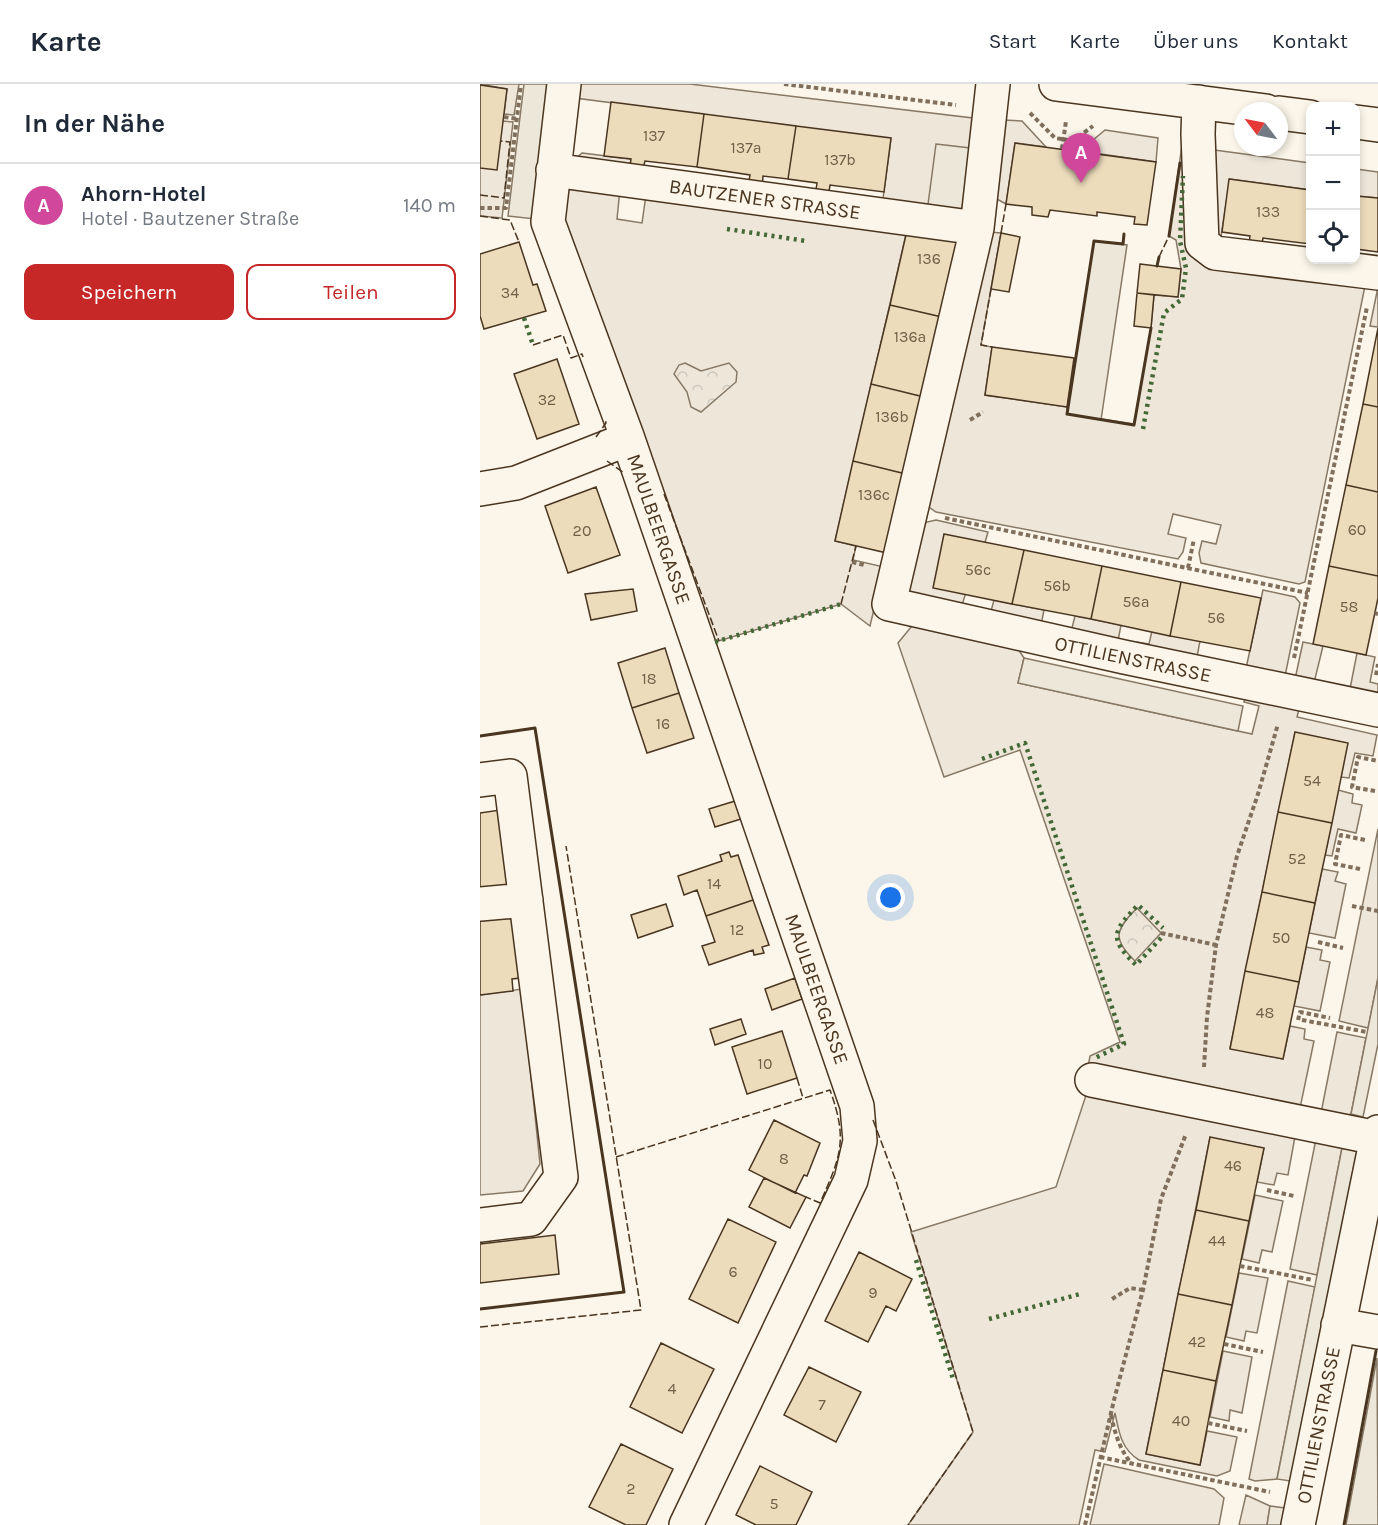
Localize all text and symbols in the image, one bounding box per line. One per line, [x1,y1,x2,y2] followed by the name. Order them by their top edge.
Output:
[30,25,102,58] text: Karte
[989,29,1036,53] text: Start
[1069,29,1120,53] text: Karte
[1153,29,1239,53] text: Über uns
[1272,29,1348,53] text: Kontakt
[1234,102,1288,156] north arrow
[1306,102,1360,264] map controls
[1306,102,1360,156] button: +
[24,108,165,139] text: In der Nähe
[643,126,666,145] house number: 137
[1062,134,1100,183] pin: A
[730,138,762,157] house number: 137a
[824,150,856,169] house number: 137b
[1306,156,1360,210] button: −
[668,175,862,224] street label: BAUTZENER STRASSE
[81,181,207,207] text: Ahorn-Hotel
[37,194,50,217] text: A
[403,194,456,217] text: 140 m
[1256,202,1280,221] house number: 133
[81,207,299,230] text: Hotel · Bautzener Straße
[1306,210,1360,264] button: locate
[917,249,941,268] house number: 136
[24,264,234,320] button: Speichern
[246,264,456,320] button: Teilen
[501,283,519,302] house number: 34
[894,327,926,346] house number: 136a
[538,390,556,409] house number: 32
[875,407,909,426] house number: 136b
[622,451,695,608] street label: MAULBEERGASSE
[858,485,890,504] house number: 136c
[1348,520,1366,539] house number: 60
[573,521,591,540] house number: 20
[965,560,991,579] house number: 56c
[1043,576,1071,595] house number: 56b
[1123,592,1150,611] house number: 56a
[1340,597,1358,616] house number: 58
[1207,608,1225,627] house number: 56
[1052,632,1213,687] street label: OTTILIENSTRASSE
[641,669,657,688] house number: 18
[656,714,670,733] house number: 16
[1303,771,1321,790] house number: 54
[1288,849,1306,868] house number: 52
[707,874,721,893] house number: 14
[876,883,905,912] your location
[780,911,853,1068] street label: MAULBEERGASSE
[730,920,744,939] house number: 12
[1272,928,1290,947] house number: 50
[1256,1003,1274,1022] house number: 48
[758,1054,772,1073] house number: 10
[779,1149,789,1168] house number: 8
[1224,1156,1242,1175] house number: 46
[1208,1231,1226,1250] house number: 44
[728,1262,738,1281] house number: 6
[868,1283,878,1302] house number: 9
[1188,1332,1206,1351] house number: 42
[1292,1345,1345,1506] street label: OTTILIENSTRASSE
[668,1379,677,1398] house number: 4
[818,1395,826,1414] house number: 7
[1172,1411,1190,1430] house number: 40
[626,1479,636,1498] house number: 2
[769,1494,779,1513] house number: 5

